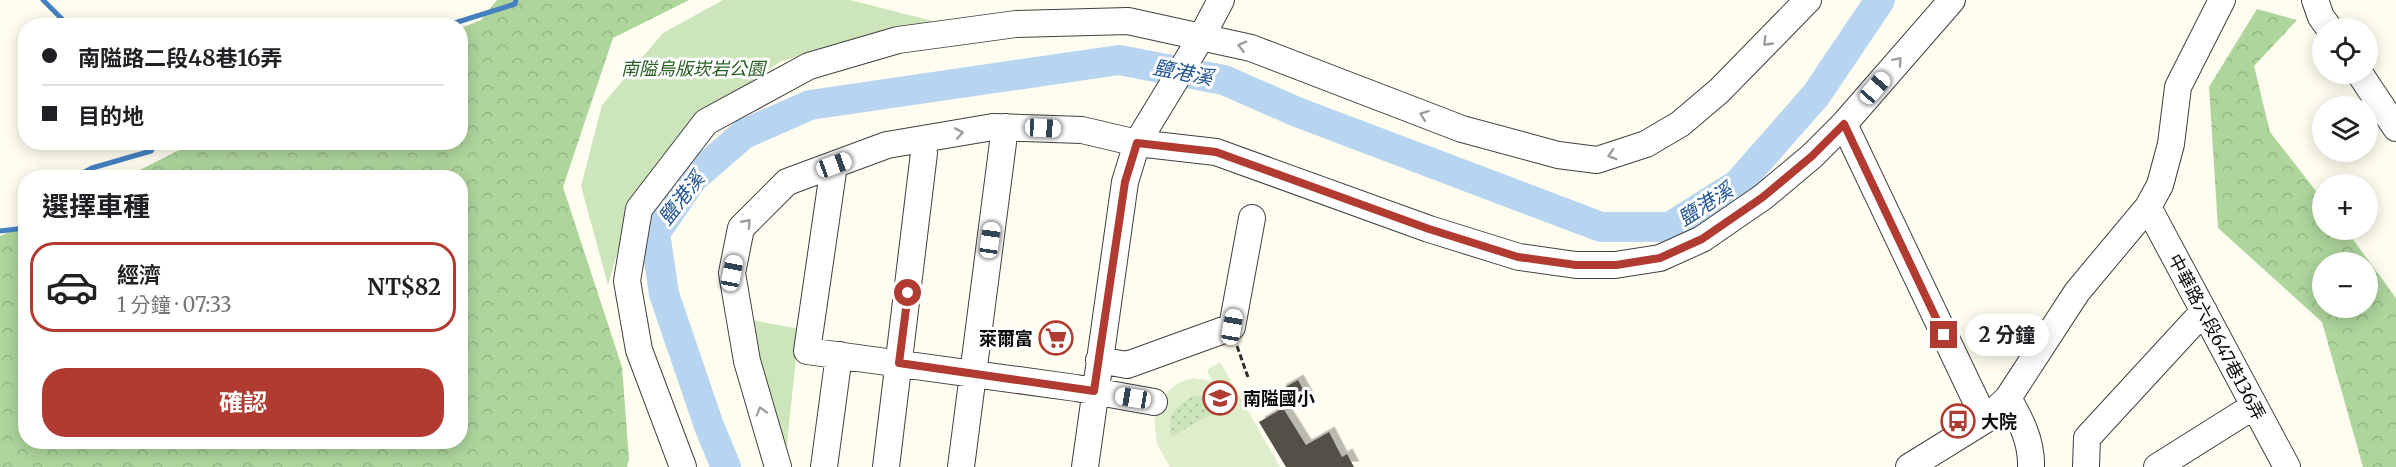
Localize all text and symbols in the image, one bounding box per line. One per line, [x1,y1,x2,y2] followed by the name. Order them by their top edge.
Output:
[2312,18,2378,318] map controls
[2312,18,2378,84] button: locate
[1763,35,1774,45] one-way arrow
[1237,41,1247,54] one-way arrow
[78,44,282,72] text: 南隘路二段48巷16弄
[1151,54,1218,91] water label: 鹽港溪
[621,57,768,80] park label: 南隘烏版崁岩公園
[1891,57,1902,68] one-way arrow
[1856,69,1894,107] car
[2312,96,2378,162] button: layers
[78,102,144,130] text: 目的地
[1419,109,1430,122] one-way arrow
[1025,118,1061,138] car
[954,127,964,139] one-way arrow
[1607,148,1618,161] one-way arrow
[814,150,854,180] car
[653,164,711,229] water label: 鹽港溪
[2312,174,2378,240] button: +
[1673,176,1739,231] water label: 鹽港溪
[42,189,150,223] text: 選擇車種
[740,219,751,230] one-way arrow
[979,221,1001,259] car
[2163,250,2271,424] street label: 中華路六段647巷136弄
[2312,252,2378,318] button: −
[720,254,744,292] car
[45,260,99,314] icon: car
[117,261,161,289] text: 經濟
[367,273,441,301] text: NT$82
[894,279,921,306] route start
[117,292,232,317] text: 1 分鐘 · 07:33
[1220,308,1244,346] car
[1965,314,2049,356] callout: 2 分鐘
[1038,320,1074,356] supermarket icon: 萊爾富
[1930,321,1957,348] route end
[1979,322,2035,347] text: 2 分鐘
[979,327,1033,350] place label: 萊爾富
[42,368,444,437] button: 確認
[1202,380,1238,416] school or university icon: 南隘國小
[1114,386,1152,410] car
[1243,387,1315,410] place label: 南隘國小
[1940,403,1976,439] bus stop icon: 大院
[756,406,768,417] one-way arrow
[1981,410,2017,433] place label: 大院

